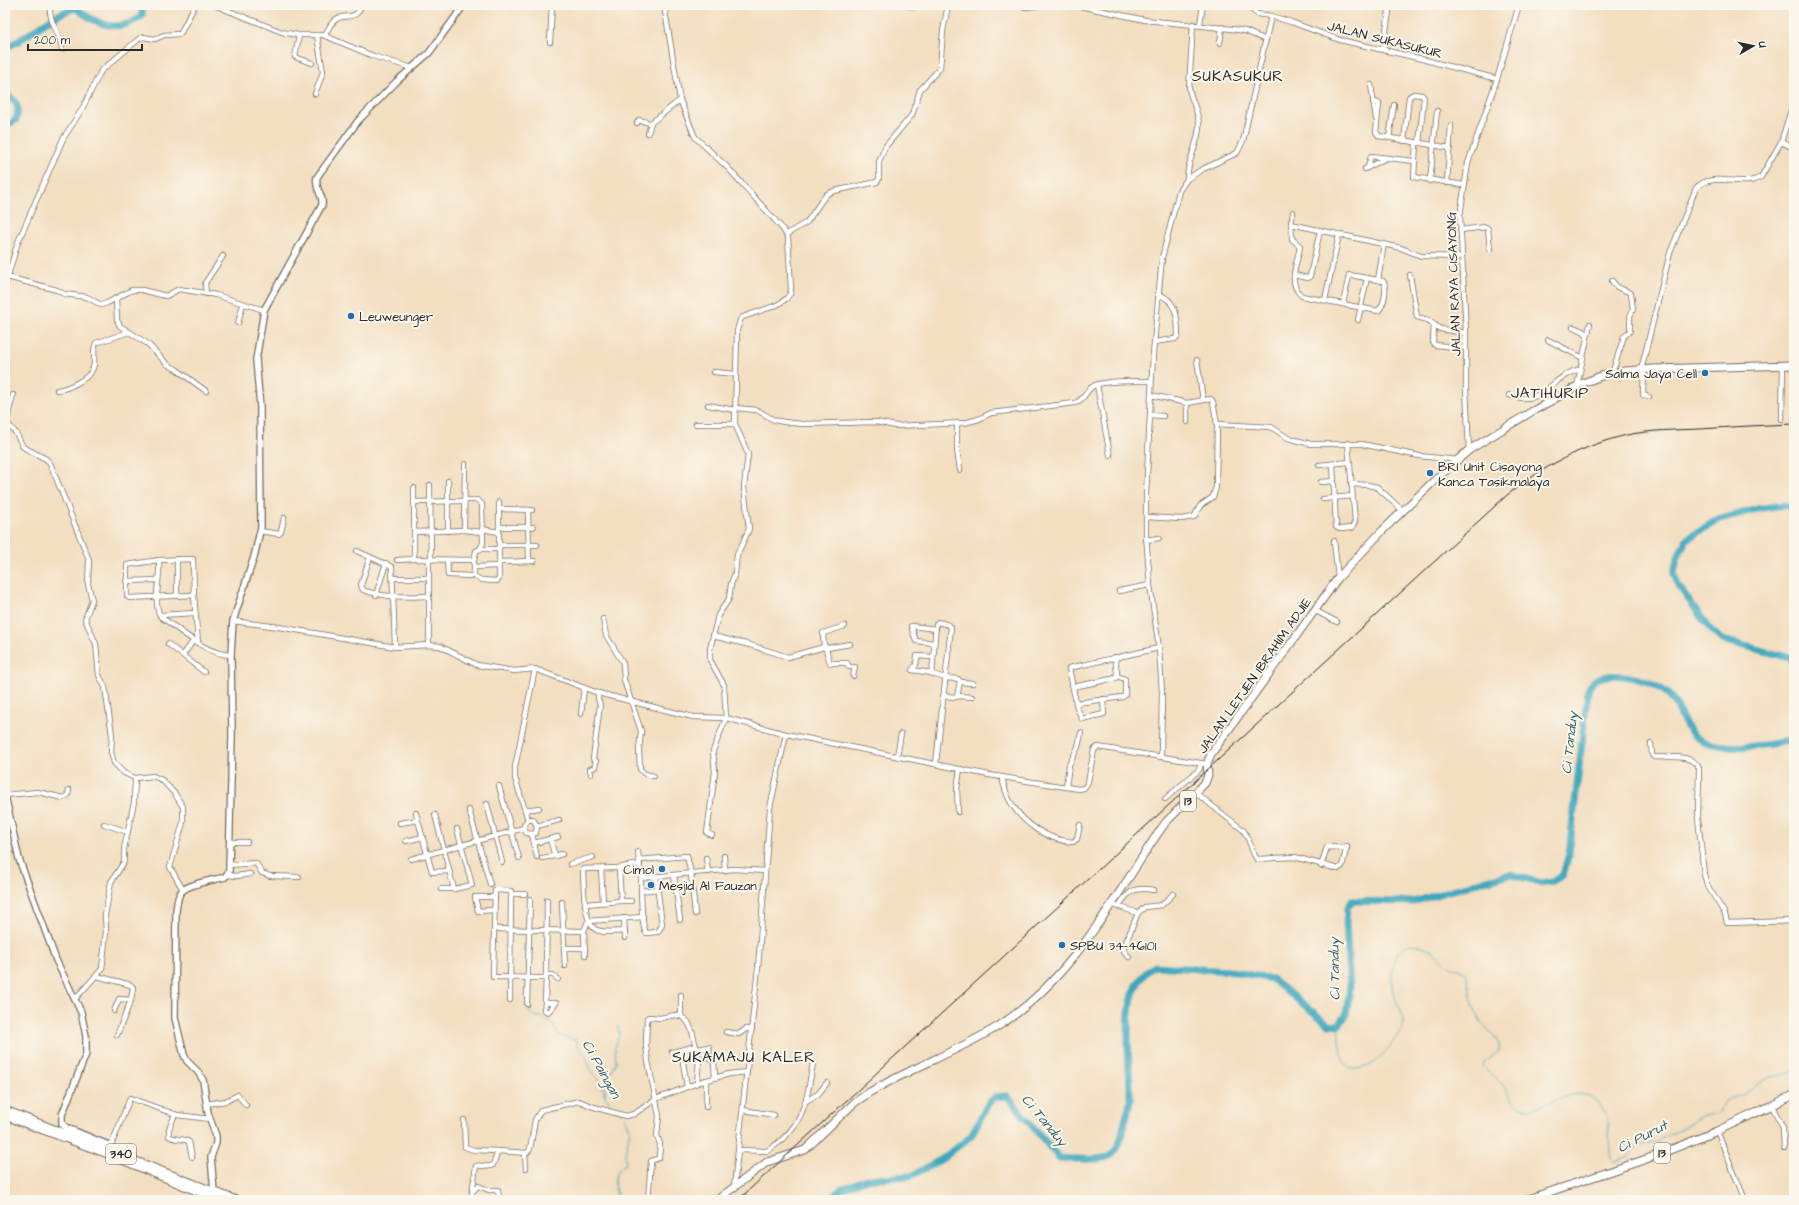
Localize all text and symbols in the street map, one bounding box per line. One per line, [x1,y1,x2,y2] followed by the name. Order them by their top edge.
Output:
[1325,17,1444,63] street label: JALAN SUKASUKUR
[28,26,142,52] scale bar
[1733,26,1773,66] north arrow
[34,32,71,49] text: 200 m
[1754,39,1770,49] text: U
[1192,66,1284,87] district label: SUKASUKUR
[1442,211,1466,357] street label: JALAN RAYA CISAYONG
[359,308,433,327] place label: Leuweunger
[346,311,356,321] marker: Leuweunger
[1605,365,1697,384] place label: Salma Jaya Cell
[1700,368,1710,378] marker: Salma Jaya Cell
[1511,383,1589,404] district label: JATIHURIP
[1438,458,1550,492] place label: BRI Unit Cisayong Kanca Tasikmalaya
[1425,468,1435,478] marker: BRI Unit Cisayong Kanca Tasikmalaya
[1194,594,1316,757] street label: JALAN LETJEN IBRAHIM ADJIE
[1557,710,1583,775] water label: Ci Tanduy
[1180,791,1196,811] road number: 13
[623,861,654,879] place label: Cimol
[657,864,667,874] marker: Cimol
[659,877,757,895] place label: Mesjid Al Fauzan
[646,880,656,890] marker: Mesjid Al Fauzan
[1324,936,1346,1000] water label: Ci Tanduy
[1070,937,1157,955] place label: SPBU 34-46101
[1057,940,1067,950] marker: SPBU 34-46101
[577,1037,626,1103] water label: Ci Paingan
[672,1047,816,1068] district label: SUKAMAJU KALER
[1017,1090,1073,1152] water label: Ci Tanduy
[1614,1115,1672,1158] water label: Ci Purut
[1654,1143,1670,1163] road number: 13
[106,1144,136,1164] road number: 340

